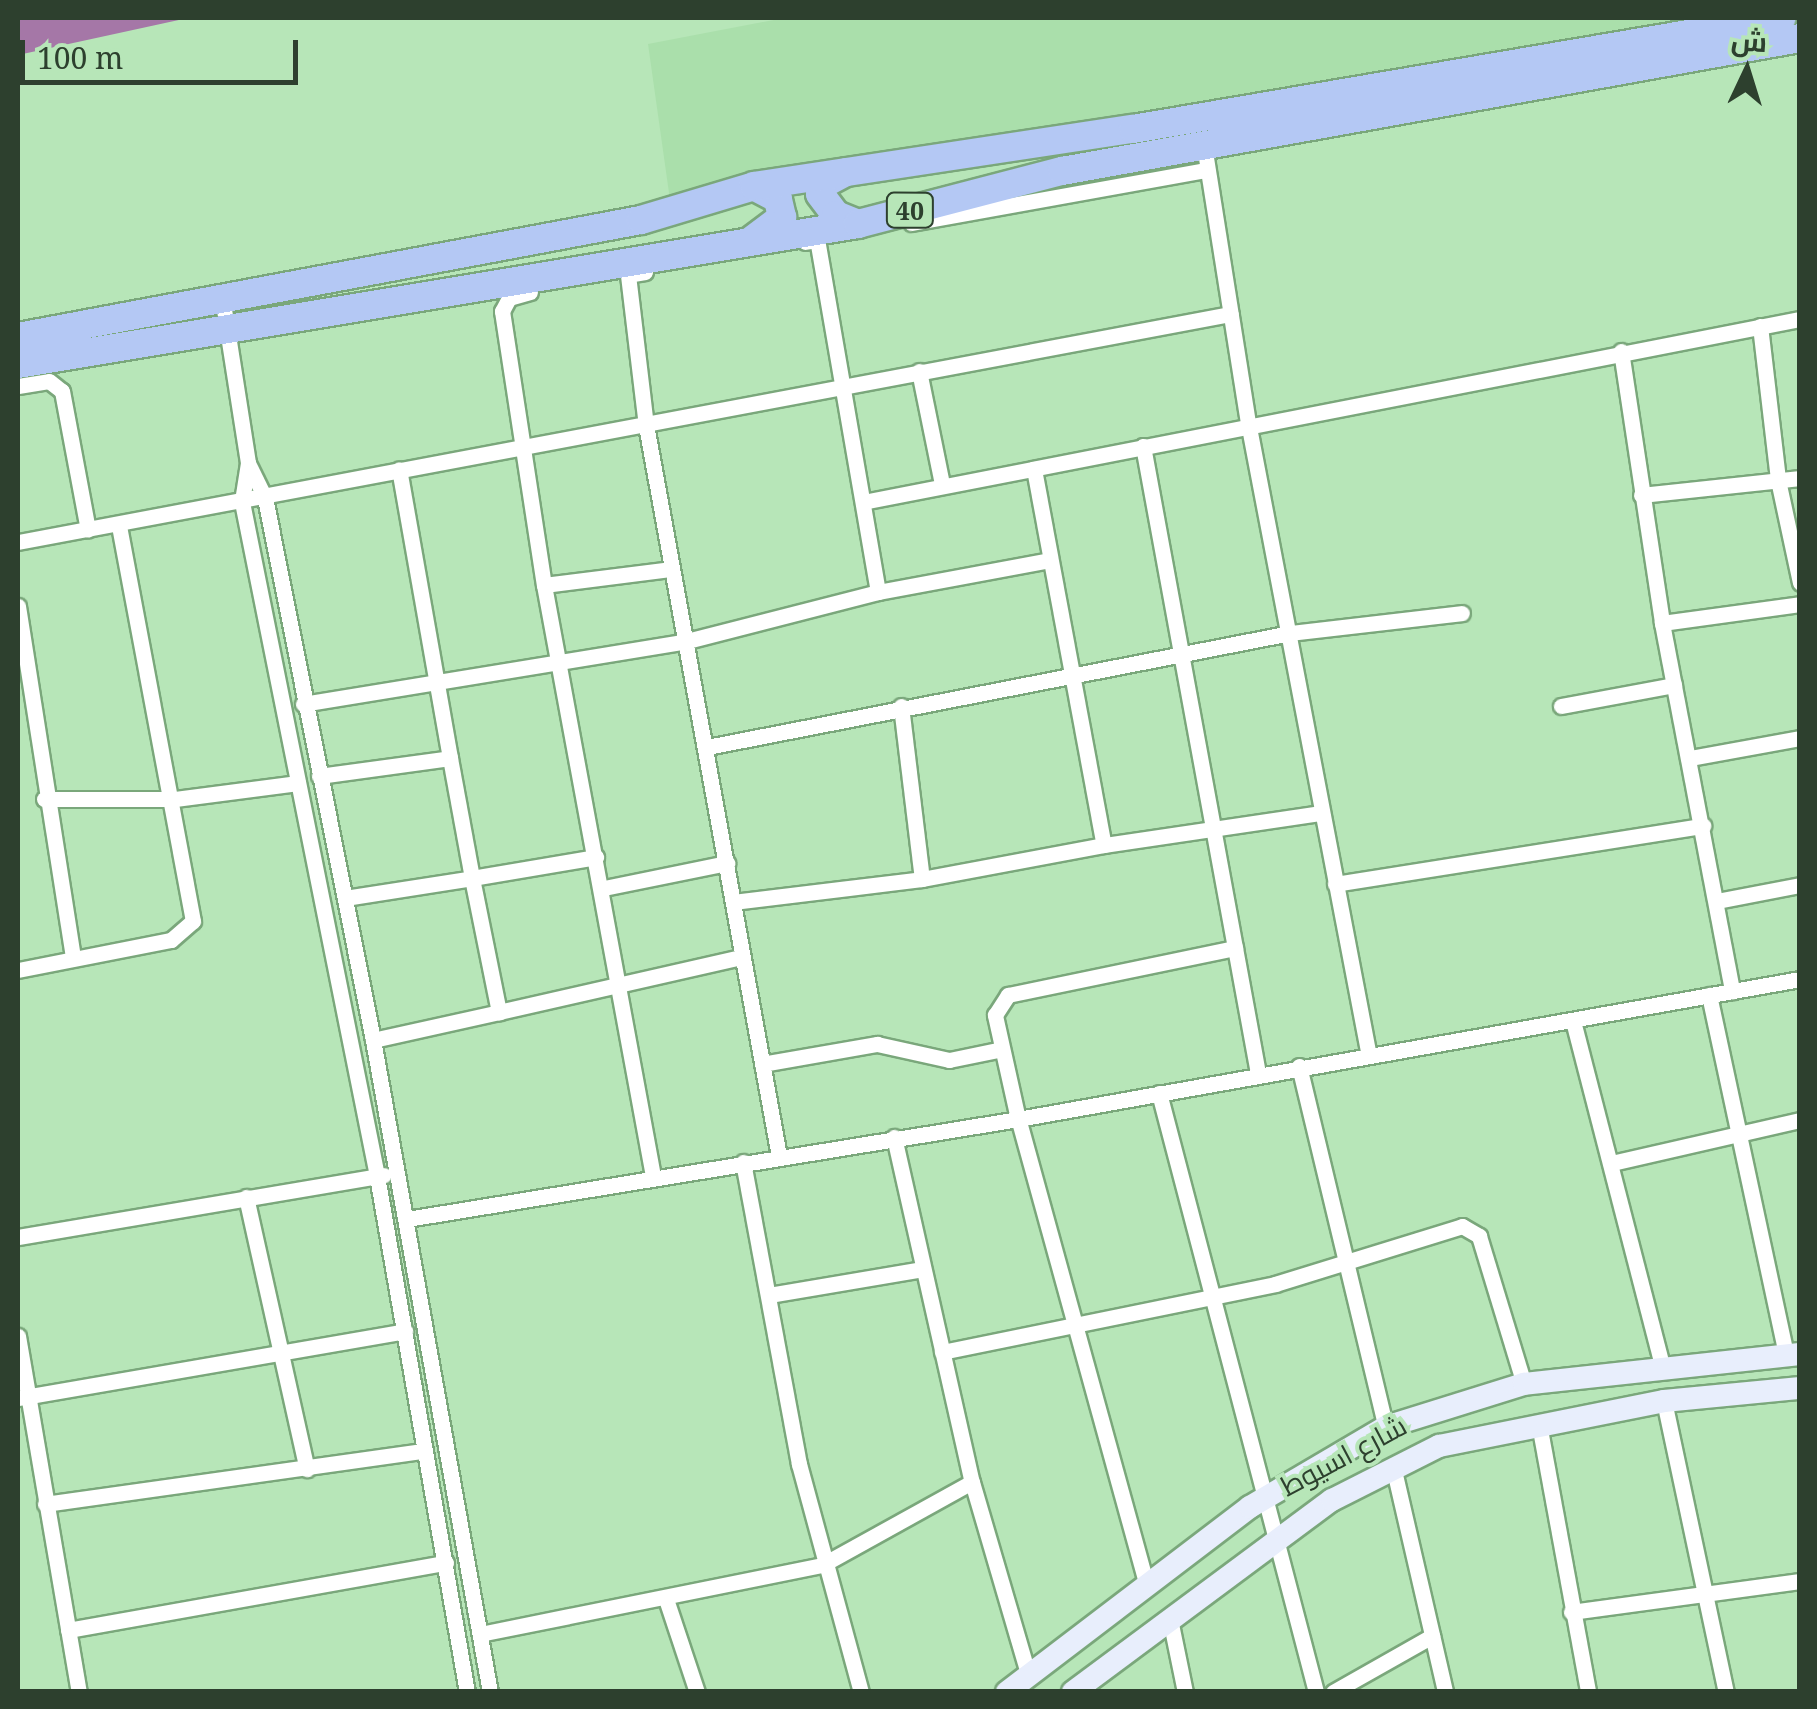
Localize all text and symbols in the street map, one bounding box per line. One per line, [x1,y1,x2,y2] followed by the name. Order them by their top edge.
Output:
[25,20,302,82] scale bar
[1697,20,1797,120] north arrow
[1730,20,1768,60] text: ش
[37,37,123,78] text: 100 m
[885,190,935,230] road number: 40
[1274,1408,1412,1502] street label: شارع اسيوط

